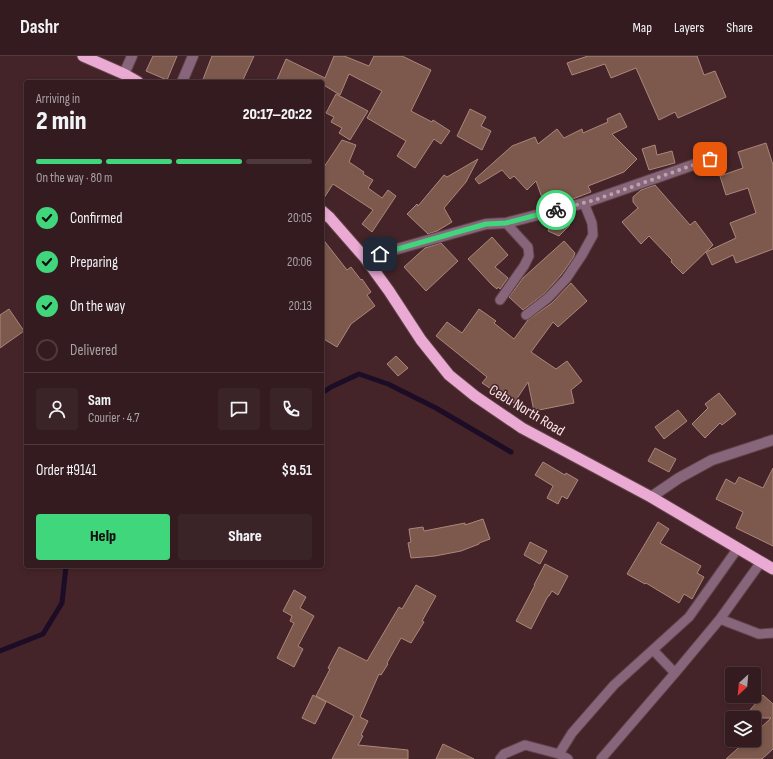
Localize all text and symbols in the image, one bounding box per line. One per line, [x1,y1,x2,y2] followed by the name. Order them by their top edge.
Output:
[20,16,59,39] text: Dashr
[632,19,652,36] text: Map
[674,19,704,36] text: Layers
[726,19,753,36] text: Share
[36,91,80,107] text: Arriving in
[243,105,312,124] text: 20:17–20:22
[36,106,86,137] text: 2 min
[693,142,727,176] pin
[699,148,721,170] icon: bag
[36,170,112,186] text: On the way · 80 m
[536,190,576,230] courier
[545,199,567,221] icon: bike
[36,207,58,229] icon: check
[70,209,123,228] text: Confirmed
[288,210,312,226] text: 20:05
[363,237,397,271] pin
[369,243,391,265] icon: home
[36,251,58,273] icon: check
[70,253,118,272] text: Preparing
[287,254,312,270] text: 20:06
[36,295,58,317] icon: check
[70,297,125,316] text: On the way
[289,298,312,314] text: 20:13
[70,341,117,360] text: Delivered
[486,380,568,440] street label: Cebu North Road
[36,388,78,430] button: person
[218,388,260,430] button: chat
[270,388,312,430] button: phone
[88,391,111,410] text: Sam
[88,410,140,426] text: Courier · 4.7
[36,461,97,480] text: Order #9141
[282,461,312,480] text: $9.51
[36,514,170,560] button: Help
[178,514,312,560] button: Share
[725,667,761,703] north arrow
[725,667,761,747] map controls
[725,711,761,747] button: layers

